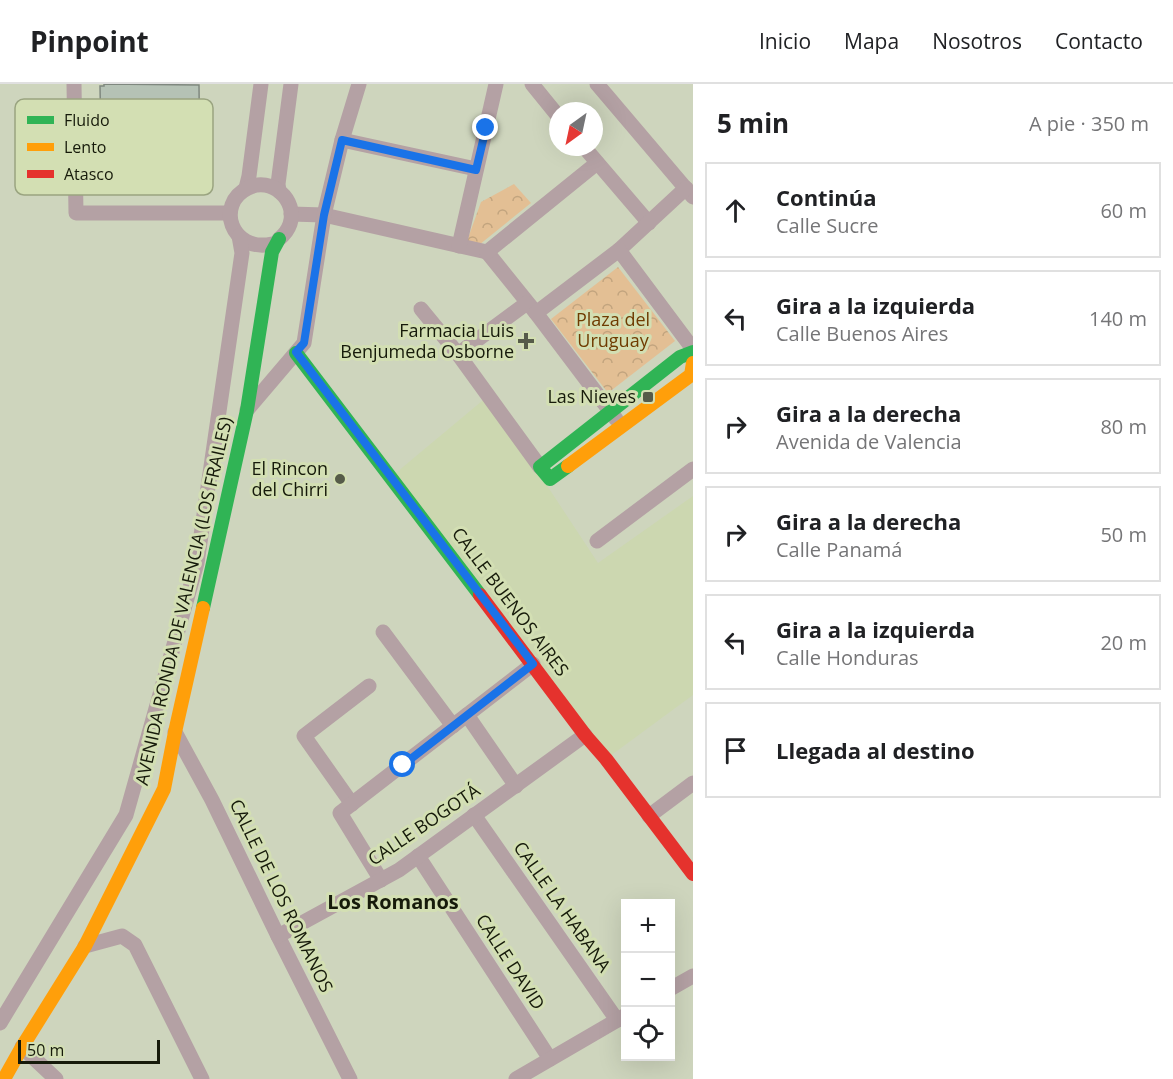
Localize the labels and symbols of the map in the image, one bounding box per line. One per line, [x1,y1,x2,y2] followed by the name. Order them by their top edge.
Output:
[15,99,213,195] legend
[549,102,603,156] north arrow
[64,109,110,131] text: Fluido
[472,114,498,140] route end
[64,136,106,158] text: Lento
[64,163,114,185] text: Atasco
[576,307,650,352] park label: Plaza del Uruguay
[340,318,514,363] place label: Farmacia Luis Benjumeda Osborne
[519,334,533,348] marker: Farmacia Luis Benjumeda Osborne
[547,384,636,408] place label: Las Nieves
[641,390,655,404] marker: Las Nieves
[129,414,237,787] street label: AVENIDA RONDA DE VALENCIA (LOS FRAILES)
[251,456,328,501] place label: El Rincon del Chirri
[333,472,347,486] marker: El Rincon del Chirri
[447,522,575,681] street label: CALLE BUENOS AIRES
[389,751,415,777] route start
[363,777,485,871] street label: CALLE BOGOTÁ
[225,795,339,996] street label: CALLE DE LOS ROMANOS
[509,836,617,977] street label: CALLE LA HABANA
[327,888,459,915] district label: Los Romanos
[471,909,551,1014] street label: CALLE DAVID
[18,1037,160,1064] scale bar

